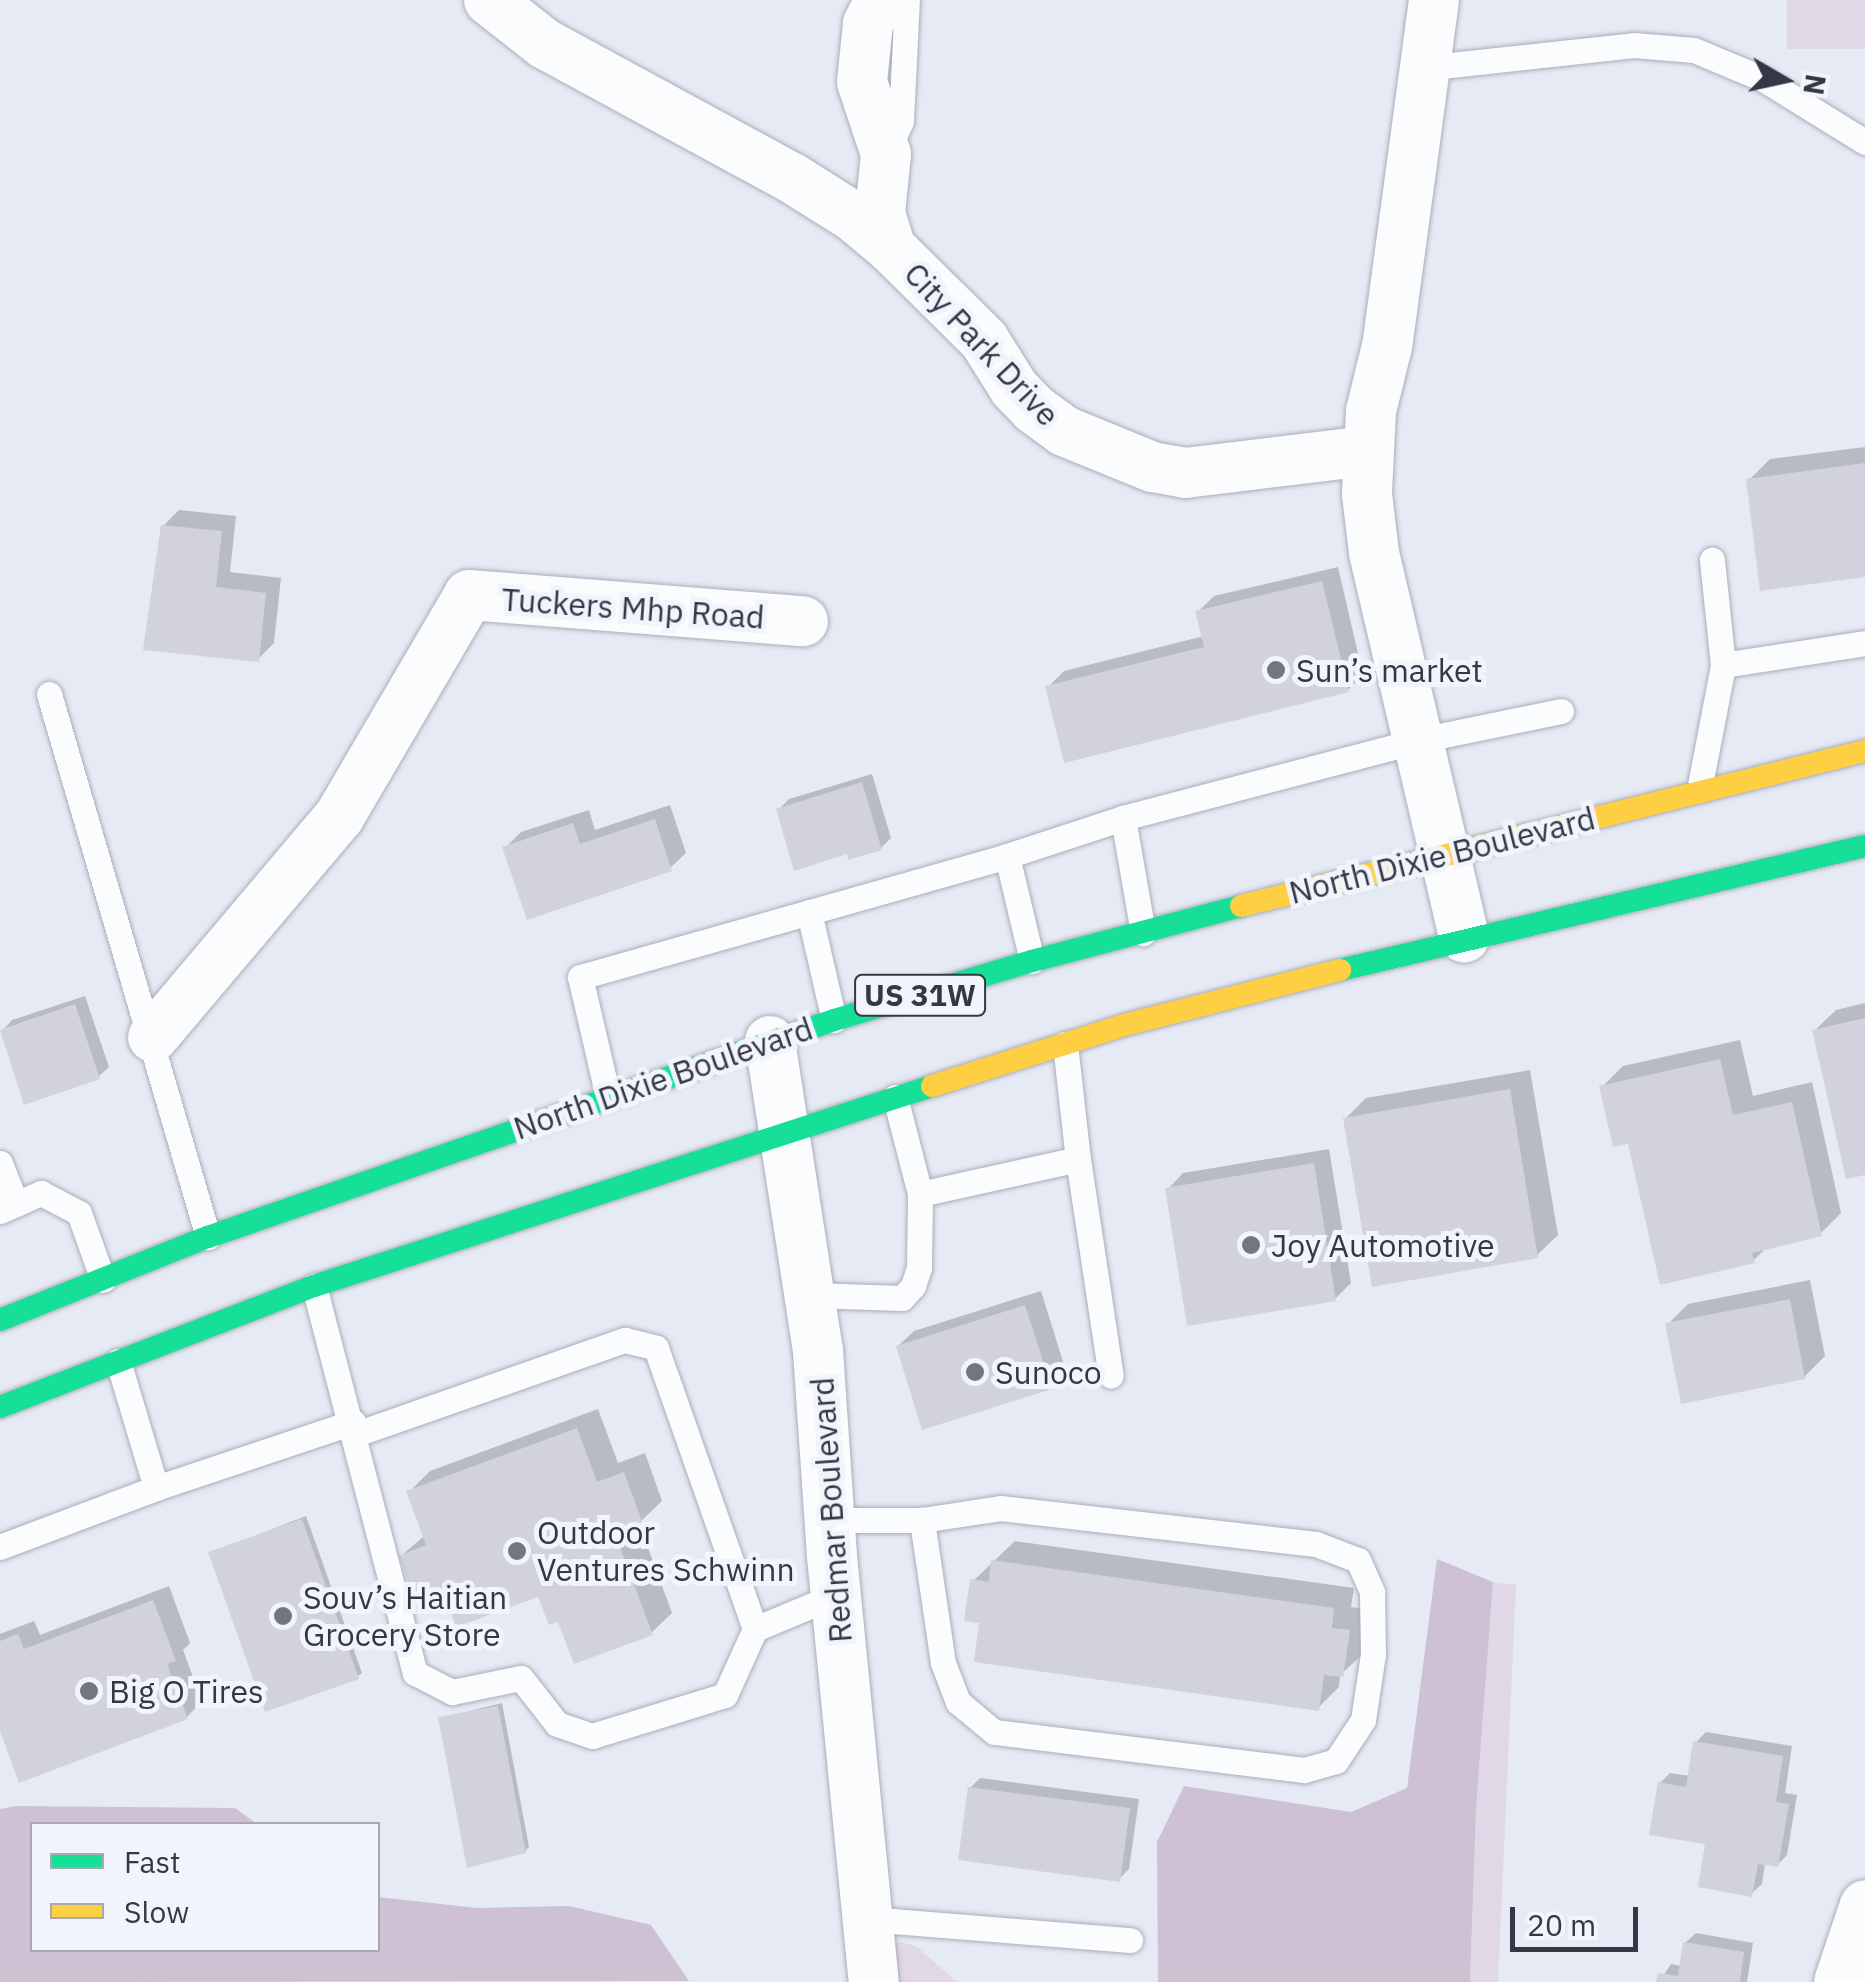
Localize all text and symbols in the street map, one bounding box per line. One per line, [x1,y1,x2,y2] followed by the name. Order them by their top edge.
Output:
[1735,30,1835,130] north arrow
[1795,72,1835,98] text: N
[897,254,1067,434] street label: City Park Drive
[500,580,766,636] street label: Tuckers Mhp Road
[1296,651,1483,689] place label: Sun’s market
[1265,659,1287,681] marker: Sun’s market
[1285,798,1599,912] street label: North Dixie Boulevard
[852,970,988,1020] road number: US 31W
[508,1009,818,1147] street label: North Dixie Boulevard
[1271,1226,1494,1264] place label: Joy Automotive
[1240,1234,1262,1256] marker: Joy Automotive
[995,1353,1102,1391] place label: Sunoco
[964,1361,986,1383] marker: Sunoco
[803,1376,859,1644] street label: Redmar Boulevard
[537,1514,795,1589] place label: Outdoor Ventures Schwinn
[506,1540,528,1562] marker: Outdoor Ventures Schwinn
[303,1579,507,1654] place label: Souv’s Haitian Grocery Store
[272,1605,294,1627] marker: Souv’s Haitian Grocery Store
[109,1672,264,1710] place label: Big O Tires
[78,1680,100,1702] marker: Big O Tires
[30,1822,380,1952] legend
[124,1842,181,1881] text: Fast
[1515,1887,1642,1949] scale bar
[124,1892,189,1931] text: Slow
[1527,1905,1596,1944] text: 20 m

